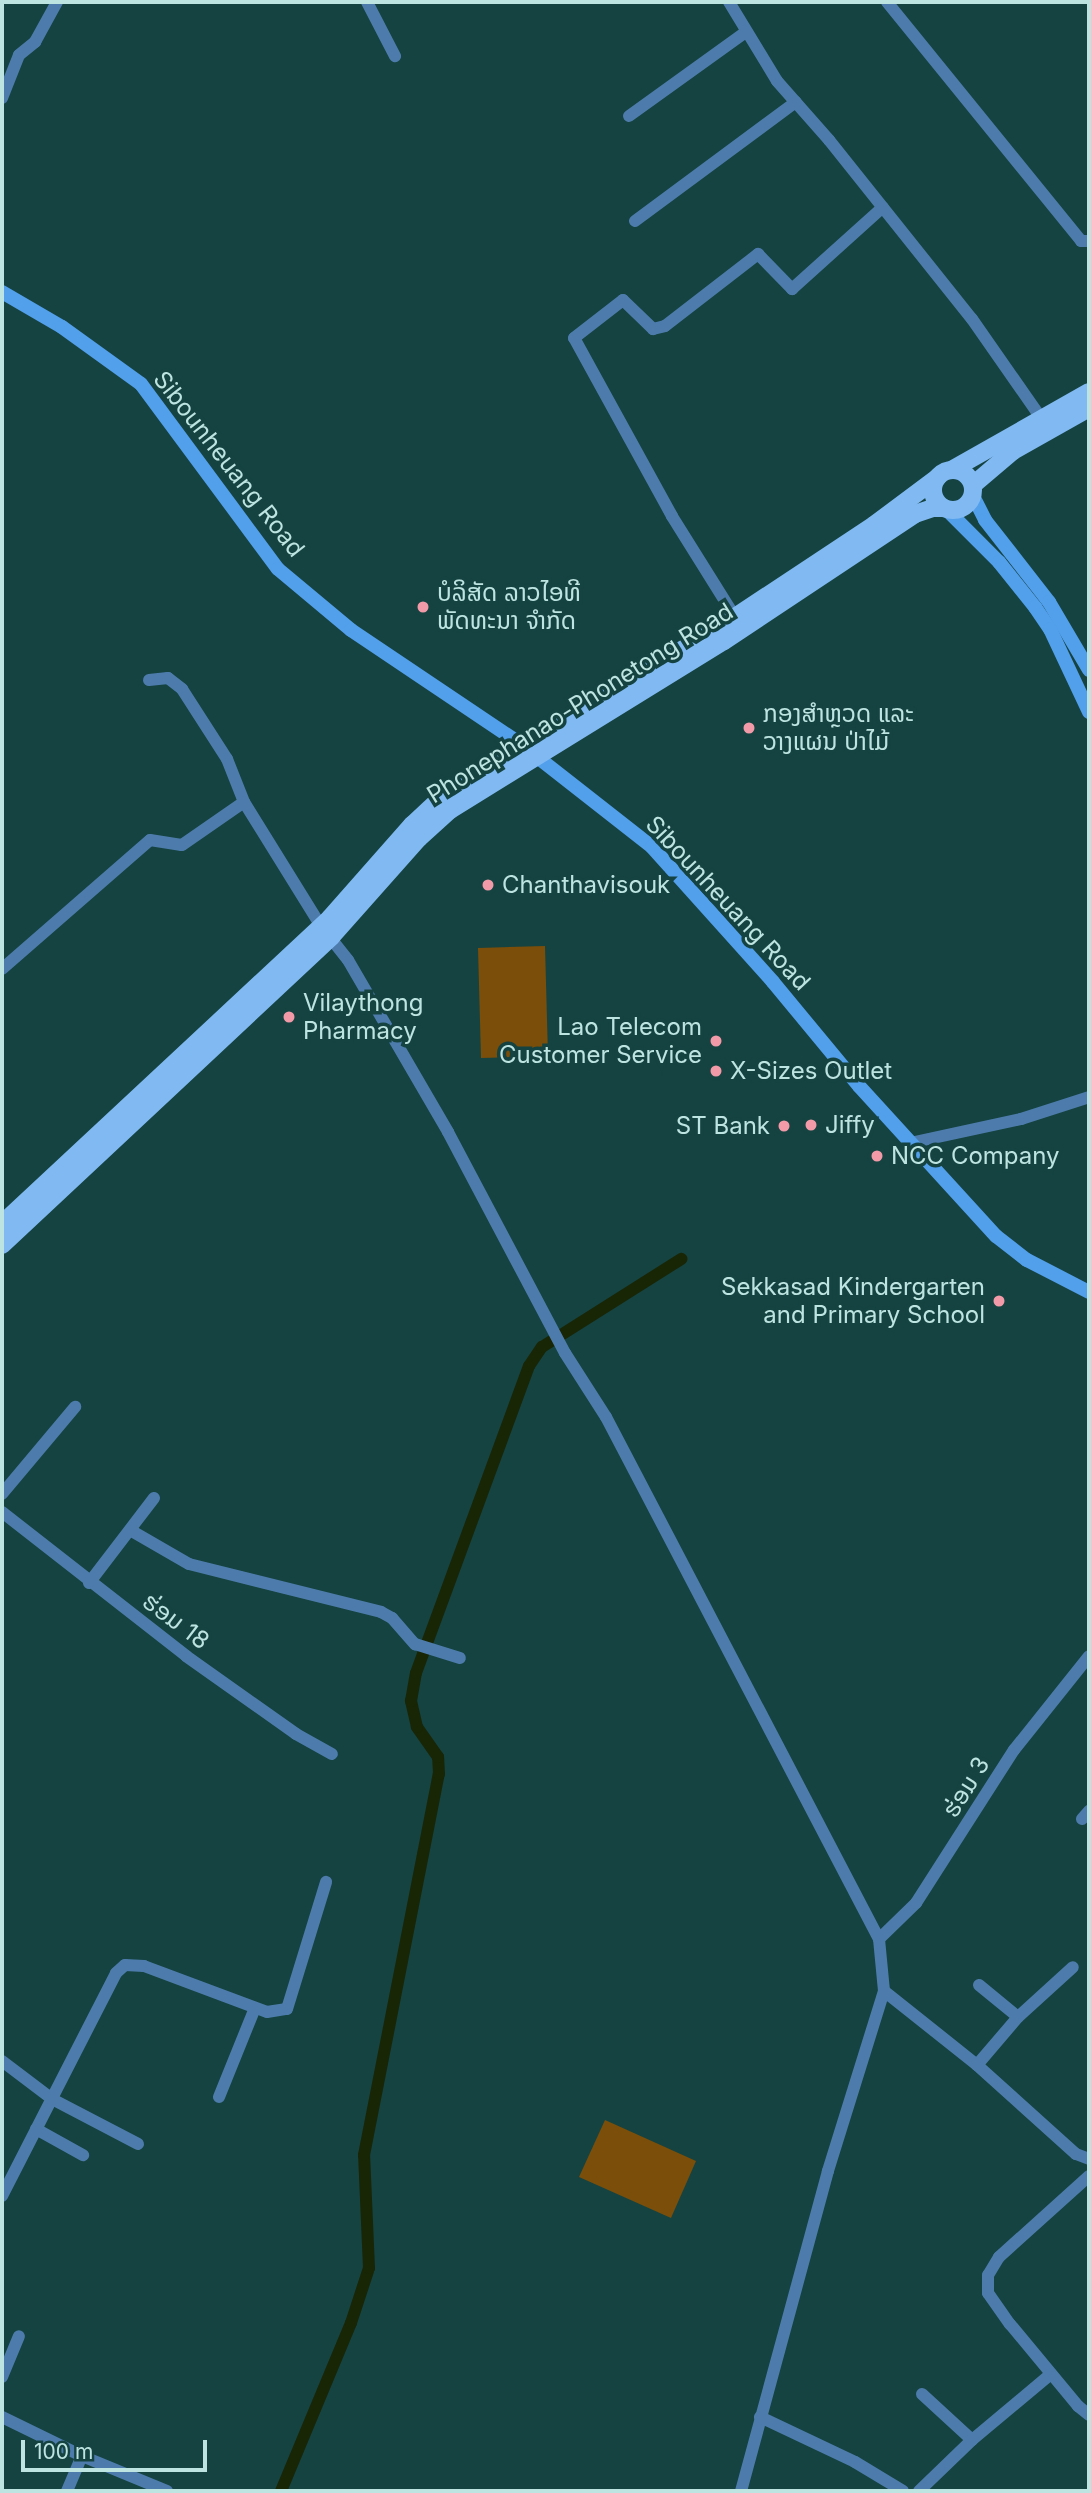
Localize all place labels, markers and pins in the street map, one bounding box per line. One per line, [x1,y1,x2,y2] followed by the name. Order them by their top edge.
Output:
[437,579,581,635] place label: ບໍລິສັດ ລາວໄອທີ ພັດທະນາ ຈຳກັດ
[415,599,431,615] marker: ບໍລິສັດ ລາວໄອທີ ພັດທະນາ ຈຳກັດ
[763,700,914,756] place label: ກອງສໍາຫຼວດ ແລະ ວາງແຜນ ປ່າໄມ້
[741,720,757,736] marker: ກອງສໍາຫຼວດ ແລະ ວາງແຜນ ປ່າໄມ້
[502,871,670,899] place label: Chanthavisouk
[480,877,496,893] marker: Chanthavisouk
[303,989,423,1045] place label: Vilaythong Pharmacy
[281,1009,297,1025] marker: Vilaythong Pharmacy
[499,1013,702,1069] place label: Lao Telecom Customer Service
[708,1033,724,1049] marker: Lao Telecom Customer Service
[730,1057,892,1085] place label: X-Sizes Outlet
[708,1063,724,1079] marker: X-Sizes Outlet
[825,1111,875,1139] place label: Jiffy
[676,1112,770,1140] place label: ST Bank
[803,1117,819,1133] marker: Jiffy
[776,1118,792,1134] marker: ST Bank
[891,1142,1060,1170] place label: NCC Company
[869,1148,885,1164] marker: NCC Company
[721,1273,985,1329] place label: Sekkasad Kindergarten and Primary School
[991,1293,1007,1309] marker: Sekkasad Kindergarten and Primary School

